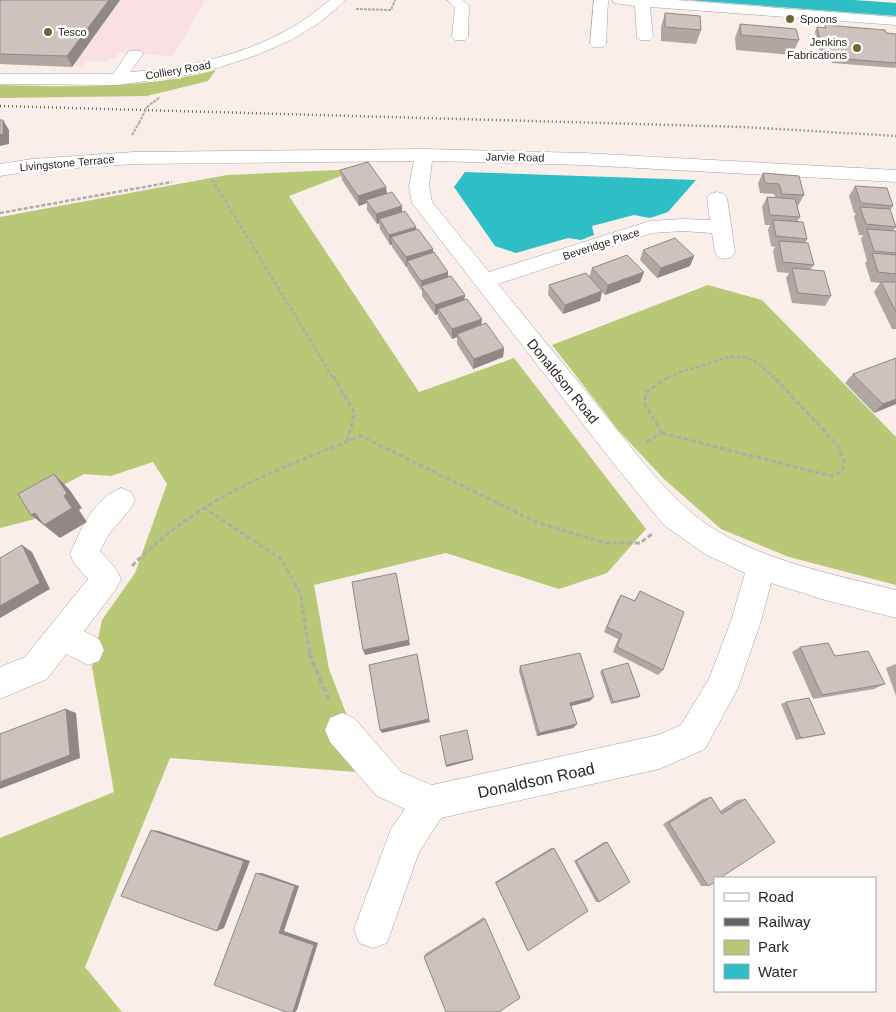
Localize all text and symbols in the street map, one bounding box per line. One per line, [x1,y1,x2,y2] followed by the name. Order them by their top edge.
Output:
[784,13,796,25] marker: Spoons
[800,13,838,25] place label: Spoons
[42,26,54,38] marker: Tesco
[58,26,87,38] place label: Tesco
[787,36,848,61] place label: Jenkins Fabrications
[851,42,863,54] marker: Jenkins Fabrications
[144,58,212,82] street label: Colliery Road
[486,150,544,164] street label: Jarvie Road
[19,153,115,173] street label: Livingstone Terrace
[561,226,641,262] street label: Beveridge Place
[524,335,602,427] street label: Donaldson Road
[476,760,596,801] street label: Donaldson Road
[714,877,876,992] legend
[758,888,794,905] text: Road
[758,913,811,930] text: Railway
[758,938,789,955] text: Park
[758,963,797,980] text: Water

